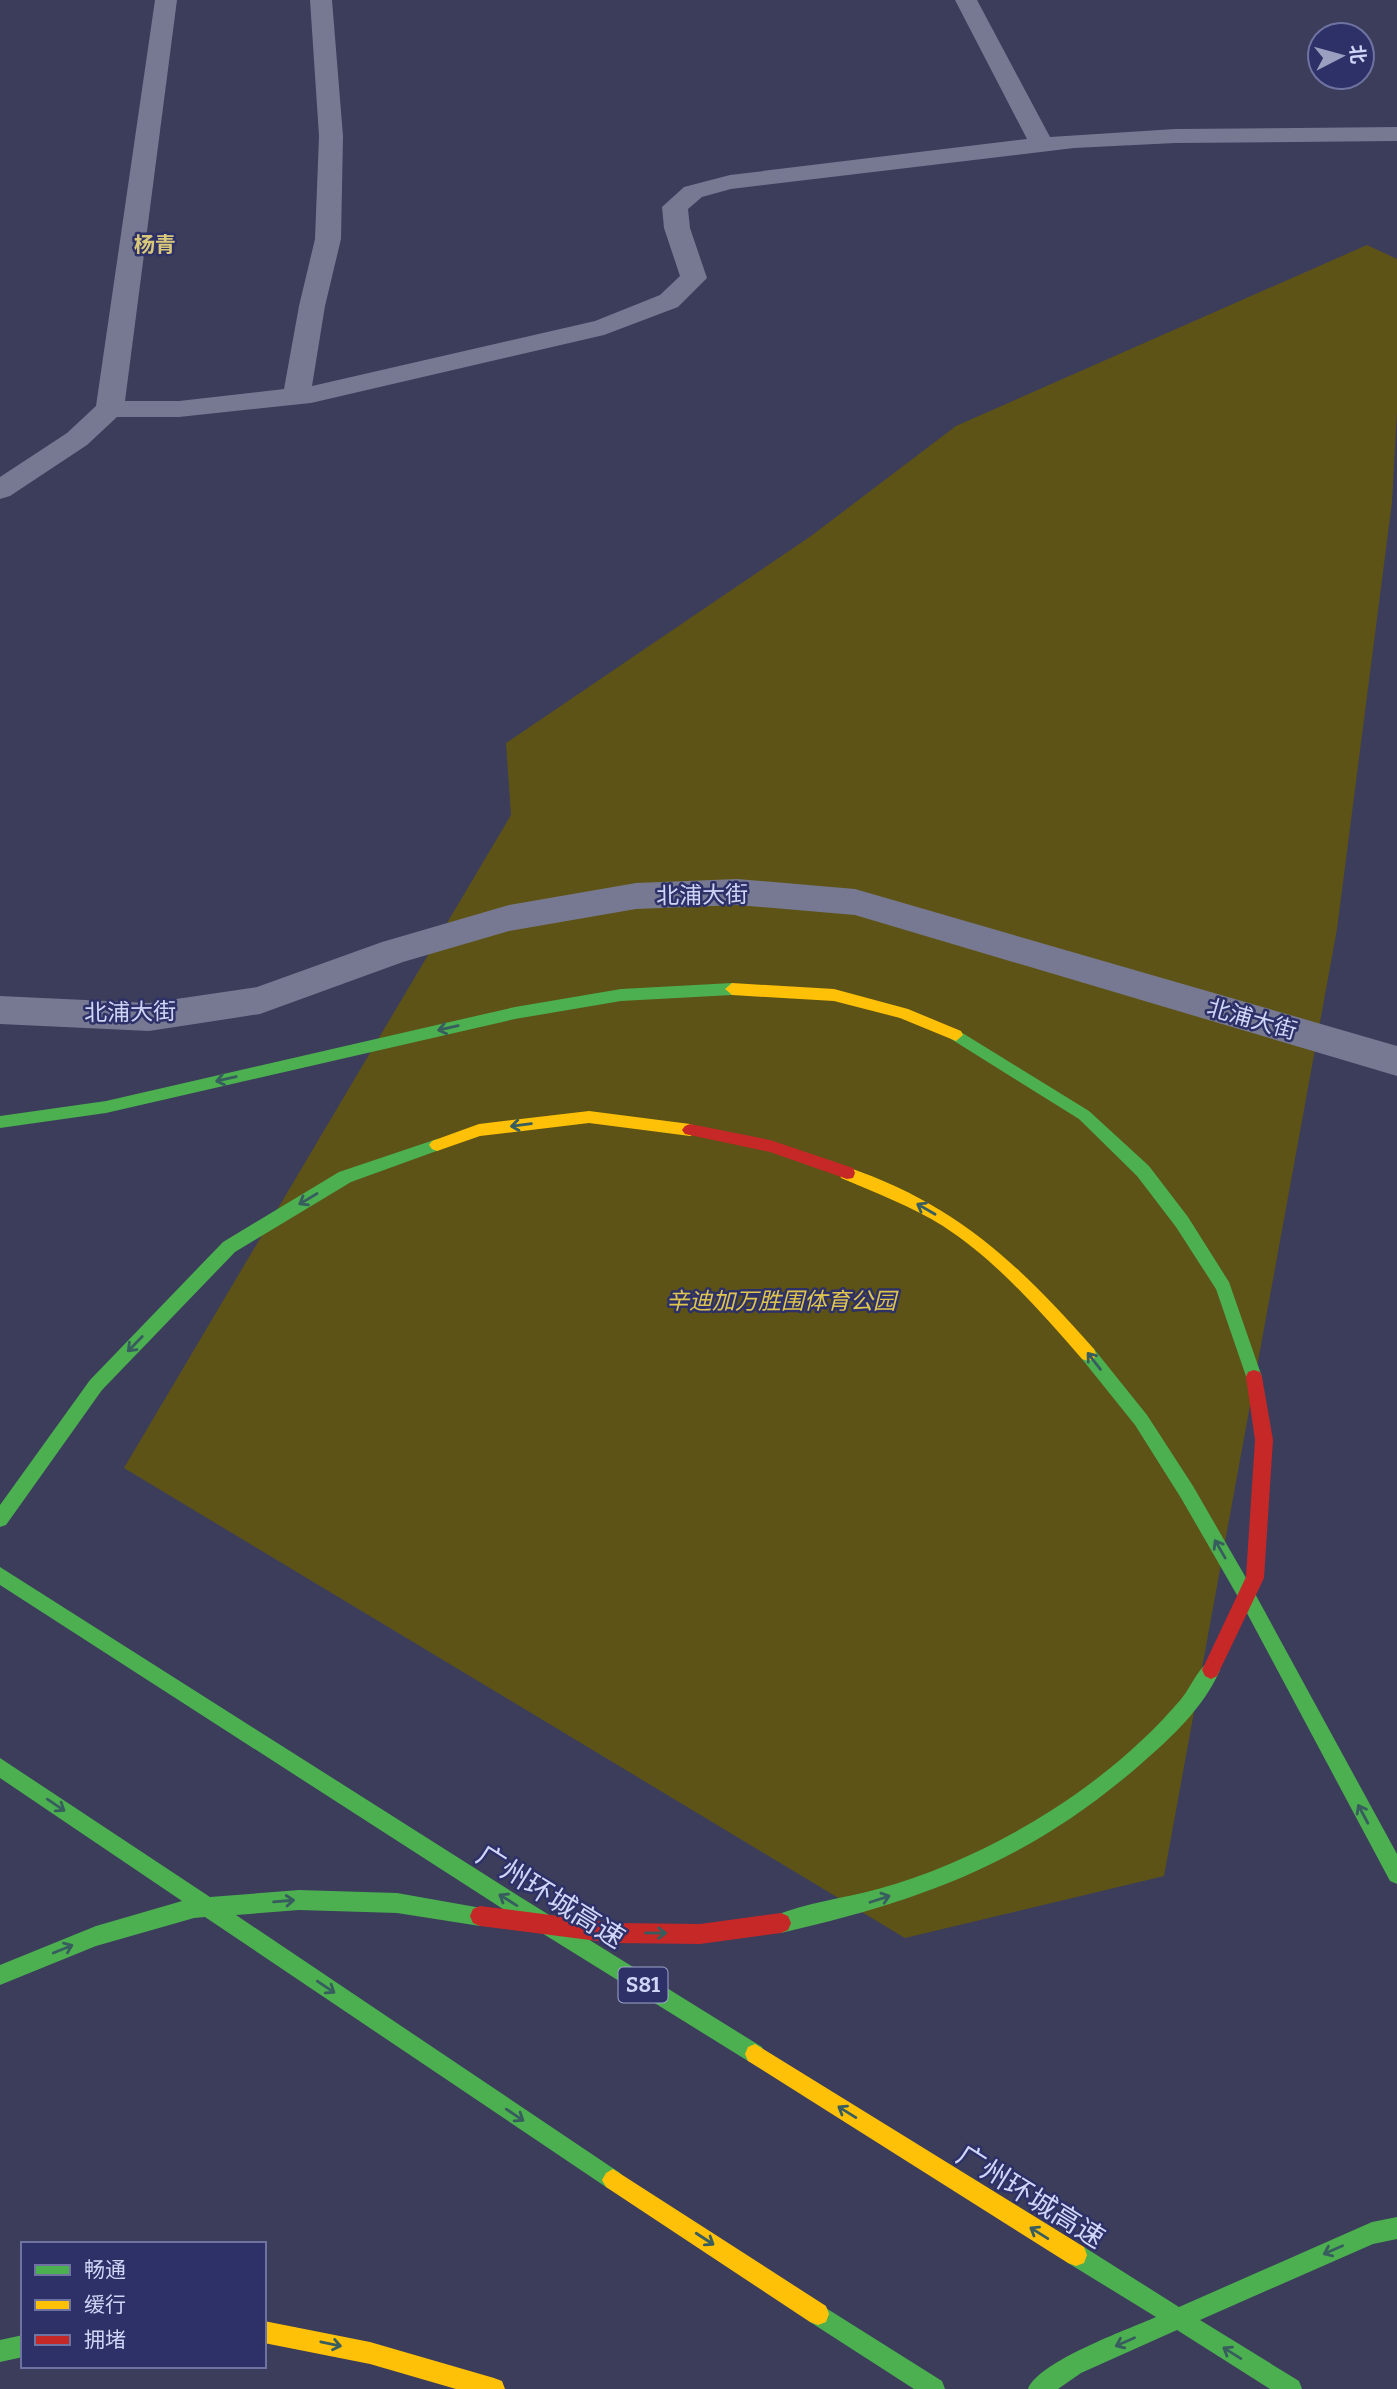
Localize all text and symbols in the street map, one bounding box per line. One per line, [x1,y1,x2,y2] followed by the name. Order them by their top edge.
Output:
[1306,21,1376,91] north arrow
[1345,44,1370,65] text: 北
[134,232,176,258] district label: 杨青
[656,880,748,910] street label: 北浦大街
[1204,993,1300,1045] street label: 北浦大街
[84,997,176,1027] street label: 北浦大街
[437,1022,460,1036] one-way arrow
[215,1073,238,1087] one-way arrow
[510,1119,533,1132] one-way arrow
[298,1192,318,1206] one-way arrow
[917,1202,937,1216] one-way arrow
[666,1287,899,1315] park label: 辛迪加万胜围体育公园
[127,1335,144,1352] one-way arrow
[1087,1352,1102,1370] one-way arrow
[1213,1540,1227,1560] one-way arrow
[46,1798,66,1812] one-way arrow
[1356,1805,1370,1825] one-way arrow
[471,1838,631,1955] street label: 广州环城高速
[869,1891,891,1904] one-way arrow
[499,1893,519,1907] one-way arrow
[272,1894,295,1907] one-way arrow
[644,1927,667,1940] one-way arrow
[52,1942,73,1955] one-way arrow
[618,1968,668,2002] road number: S81
[316,1980,335,1994] one-way arrow
[837,2105,857,2119] one-way arrow
[504,2108,524,2122] one-way arrow
[951,2138,1111,2255] street label: 广州环城高速
[1030,2225,1050,2239] one-way arrow
[695,2232,714,2247] one-way arrow
[21,2242,266,2368] legend
[1323,2244,1344,2257] one-way arrow
[84,2257,126,2283] text: 畅通
[84,2292,126,2318] text: 缓行
[84,2327,126,2353] text: 拥堵
[1115,2336,1136,2349] one-way arrow
[319,2338,342,2352] one-way arrow
[1223,2346,1243,2360] one-way arrow

